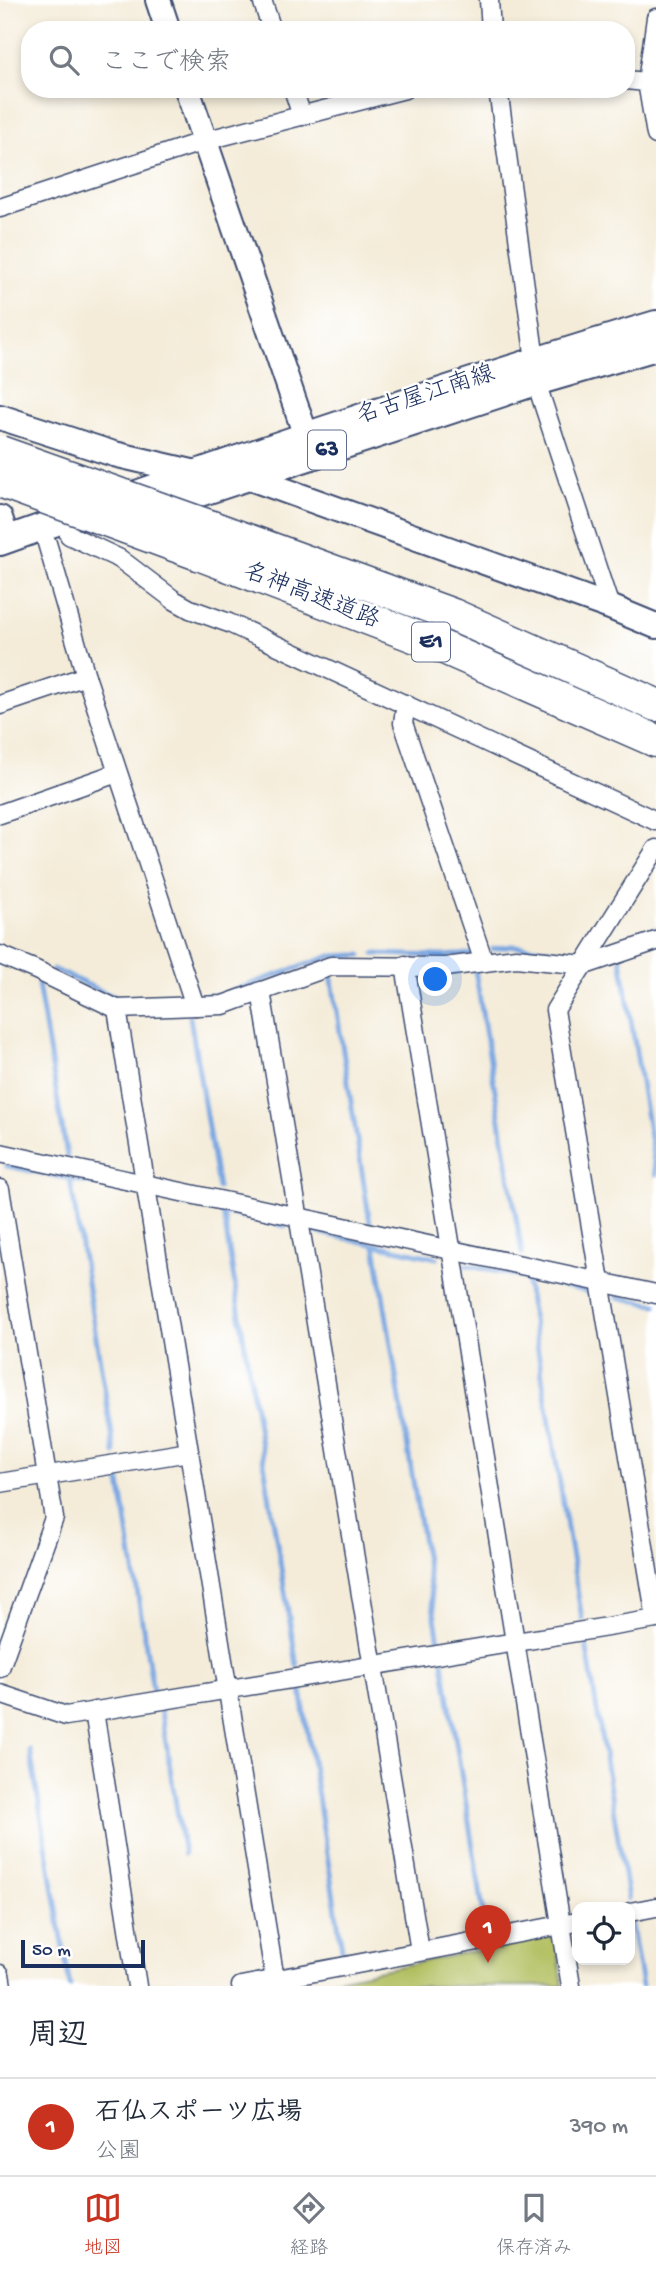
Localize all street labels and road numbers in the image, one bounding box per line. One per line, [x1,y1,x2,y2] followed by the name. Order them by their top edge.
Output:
[353,359,499,432] street label: 名古屋江南線
[308,431,346,470] road number: 63
[239,557,384,636] street label: 名神高速道路
[412,622,450,662] road number: E1

